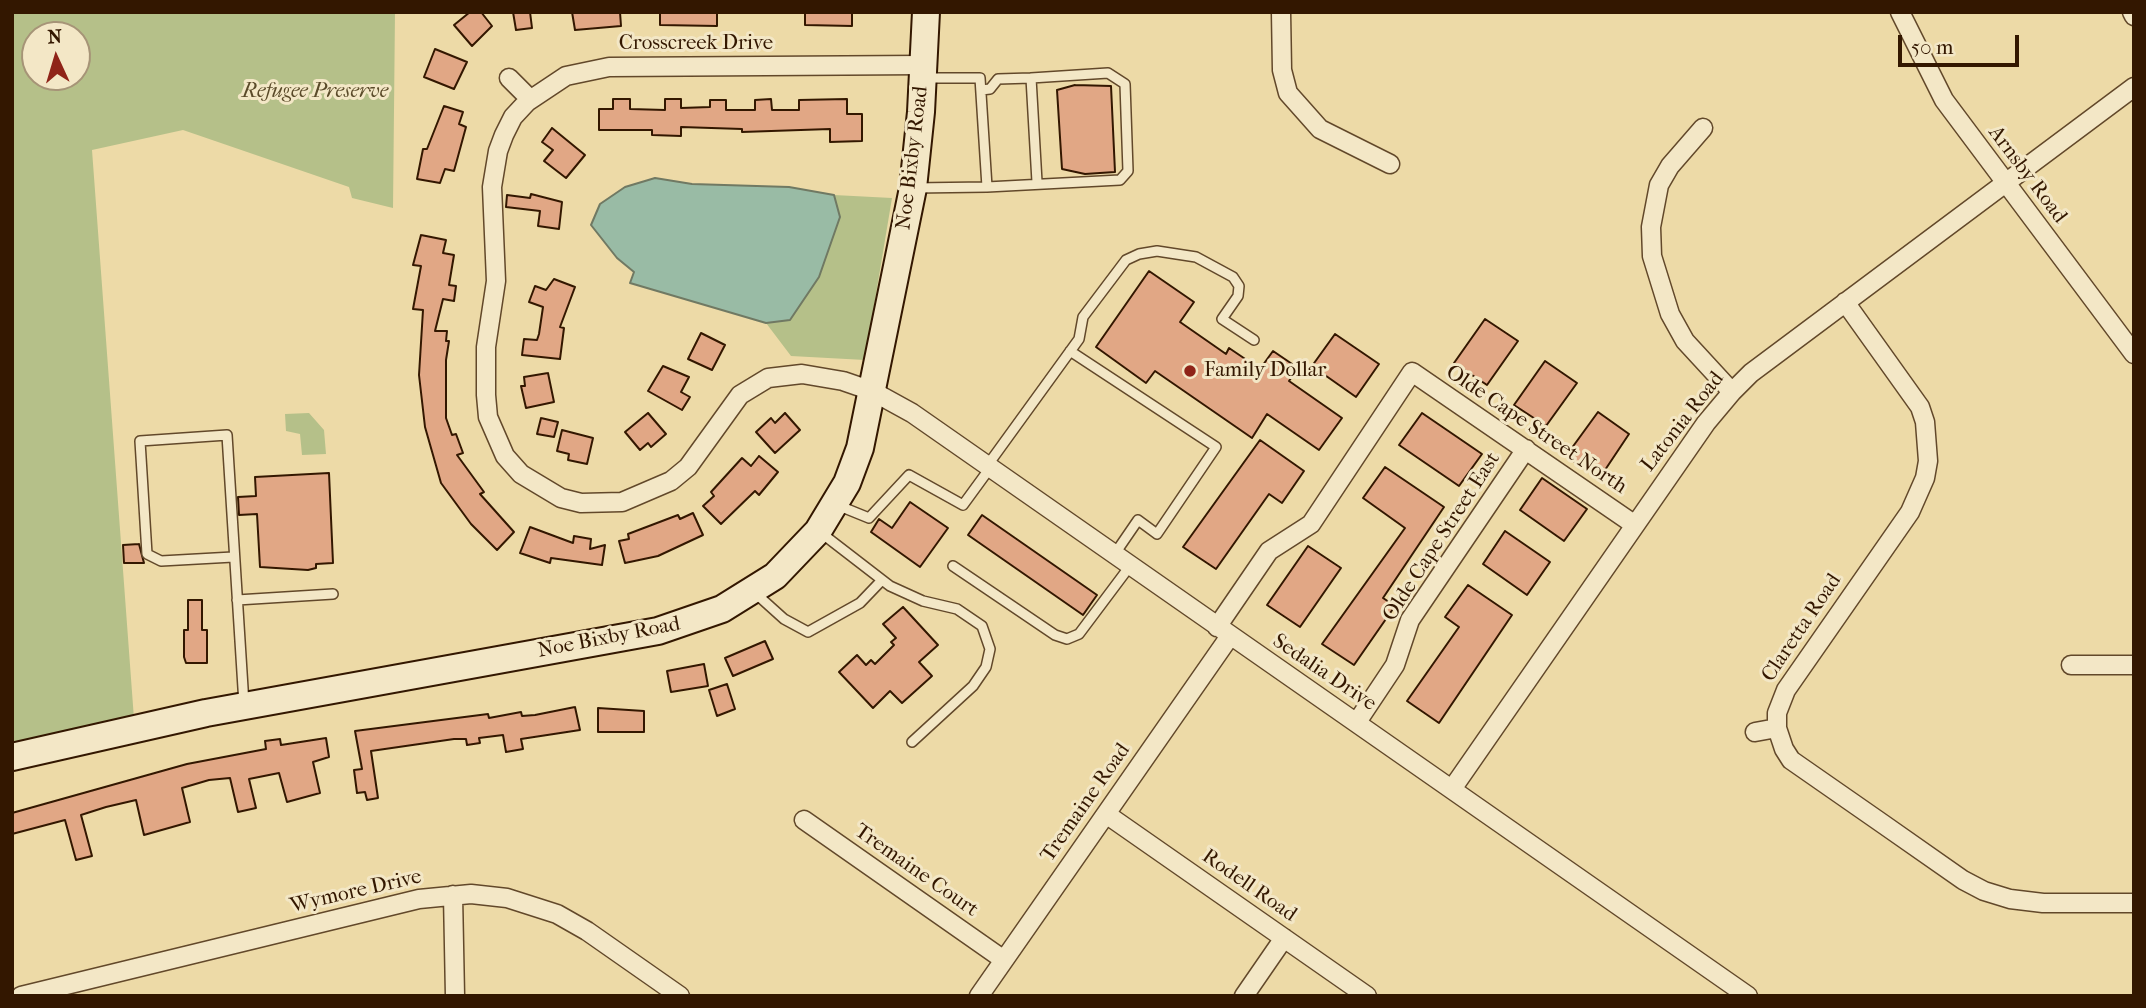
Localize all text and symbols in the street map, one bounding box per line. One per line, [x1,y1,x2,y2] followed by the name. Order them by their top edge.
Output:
[21,21,91,91] north arrow
[1901,21,2022,65] scale bar
[47,26,63,49] text: N
[619,31,773,57] street label: Crosscreek Drive
[1911,35,1954,59] text: 50 m
[242,79,388,105] park label: Refugee Preserve
[892,85,934,231] street label: Noe Bixby Road
[1982,121,2072,229] street label: Arnsby Road
[1204,358,1326,384] place label: Family Dollar
[1441,360,1631,500] street label: Olde Cape Street North
[1182,363,1198,379] marker: Family Dollar
[1636,367,1730,477] street label: Latonia Road
[1378,448,1506,626] street label: Olde Cape Street East
[1757,569,1847,687] street label: Claretta Road
[536,612,682,664] street label: Noe Bixby Road
[1267,629,1381,717] street label: Sedalia Drive
[1036,739,1136,867] street label: Tremaine Road
[849,819,983,923] street label: Tremaine Court
[1197,844,1301,928] street label: Rodell Road
[288,865,424,919] street label: Wymore Drive

